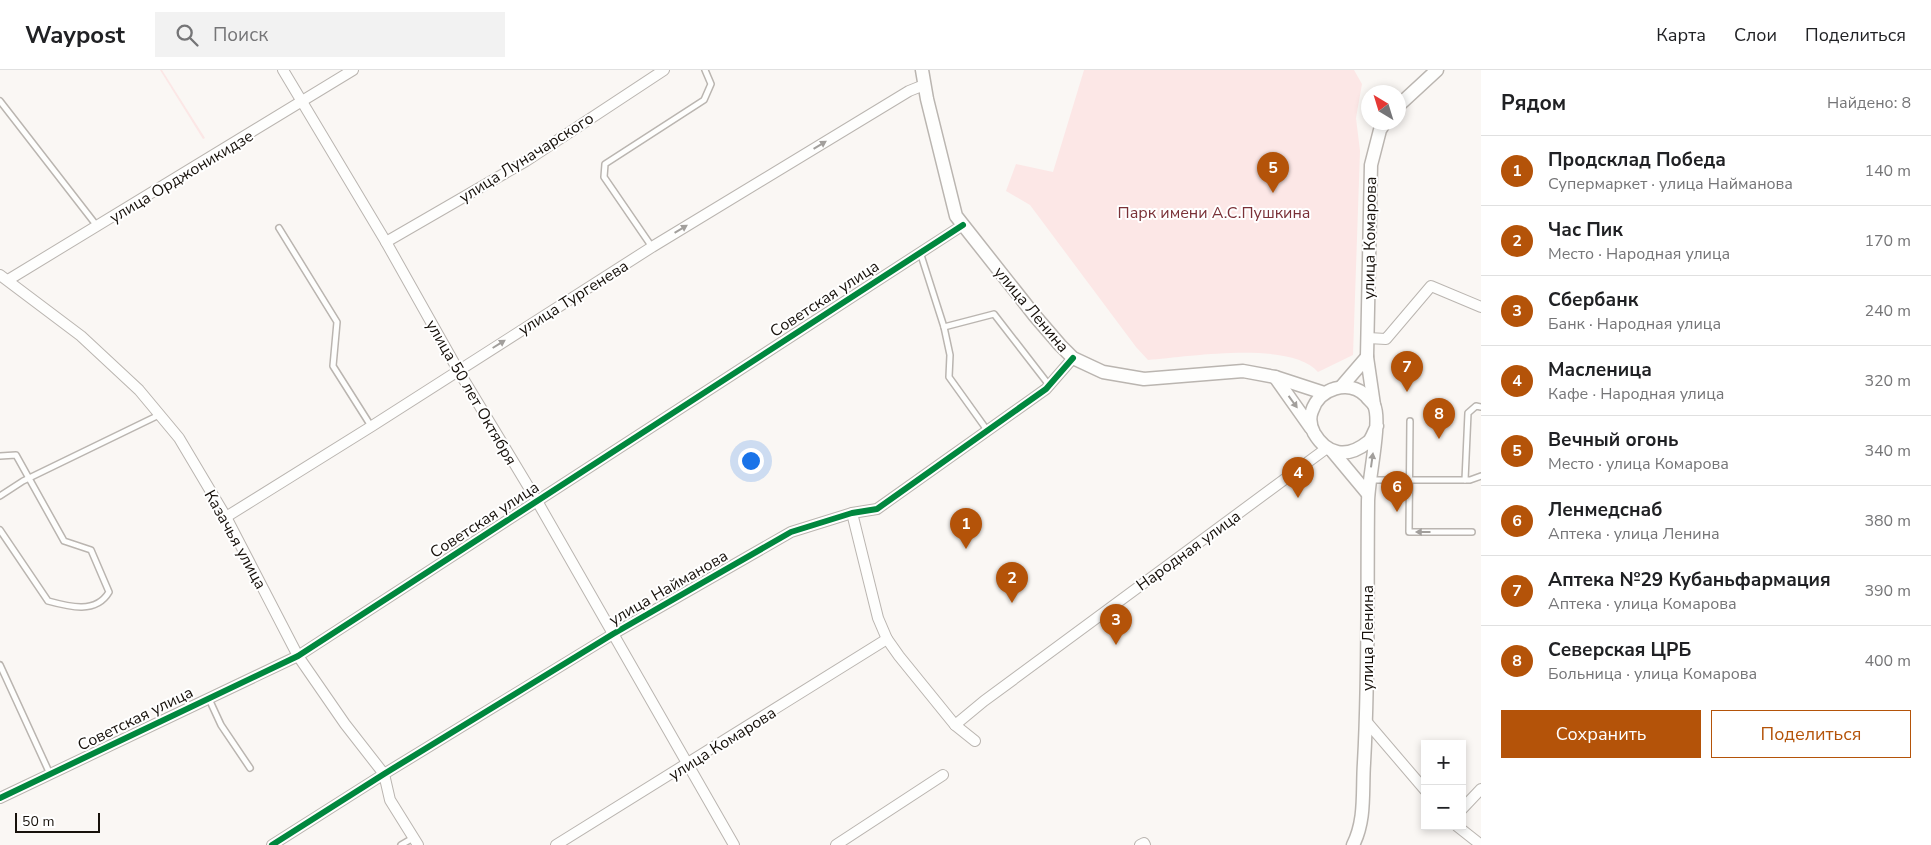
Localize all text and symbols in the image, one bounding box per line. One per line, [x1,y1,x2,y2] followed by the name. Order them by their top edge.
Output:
[155,12,505,57] search box
[25,19,125,51] text: Waypost
[173,21,201,49] icon: search
[213,22,268,48] text: Поиск
[1656,23,1706,47] text: Карта
[1734,23,1777,47] text: Слои
[1805,23,1906,47] text: Поделиться
[1361,85,1406,130] north arrow
[1501,89,1566,117] text: Рядом
[1827,92,1911,114] text: Найдено: 8
[455,107,598,208] street label: улица Луначарского
[105,125,258,229] street label: улица Орджоникидзе
[813,140,826,149] one-way arrow
[1548,147,1726,173] text: Продсклад Победа
[1257,152,1289,193] pin: 5
[1512,160,1522,182] text: 1
[1864,160,1911,182] text: 140 m
[1548,173,1793,195] text: Супермаркет · улица Найманова
[1358,176,1382,300] street label: улица Комарова
[1118,202,1310,224] park label: Парк имени А.С.Пушкина
[1548,217,1623,243] text: Час Пик
[674,224,687,233] one-way arrow
[1512,230,1522,252] text: 2
[1864,230,1911,252] text: 170 m
[1548,243,1730,265] text: Место · Народная улица
[514,255,633,341] street label: улица Тургенева
[766,255,883,342] street label: Советская улица
[989,262,1074,357] street label: улица Ленина
[1548,287,1638,313] text: Сбербанк
[1512,300,1522,322] text: 3
[1864,300,1911,322] text: 240 m
[1548,313,1721,335] text: Банк · Народная улица
[420,316,522,469] street label: улица 50 лет Октября
[493,339,506,348] one-way arrow
[1391,351,1423,392] pin: 7
[1548,357,1652,383] text: Масленица
[1512,370,1522,392] text: 4
[1864,370,1911,392] text: 320 m
[1548,383,1724,405] text: Кафе · Народная улица
[1288,395,1298,409] one-way arrow
[1423,398,1455,439] pin: 8
[1548,427,1679,453] text: Вечный огонь
[1512,440,1522,462] text: 5
[1864,440,1911,462] text: 340 m
[738,448,764,474] your location
[1368,451,1376,467] one-way arrow
[1548,453,1729,475] text: Место · улица Комарова
[1282,457,1314,498] pin: 4
[1381,471,1413,512] pin: 6
[426,476,543,563] street label: Советская улица
[199,486,272,593] street label: Казачья улица
[1548,497,1662,523] text: Ленмедснаб
[1132,505,1245,596] street label: Народная улица
[950,508,982,549] pin: 1
[1512,510,1522,532] text: 6
[1864,510,1911,532] text: 380 m
[1548,523,1720,545] text: Аптека · улица Ленина
[1415,528,1431,536] one-way arrow
[605,545,732,631] street label: улица Найманова
[996,562,1028,603] pin: 2
[1548,567,1831,593] text: Аптека №29 Кубаньфармация
[1512,580,1522,602] text: 7
[1864,580,1911,602] text: 390 m
[1357,585,1379,691] street label: улица Ленина
[1548,593,1737,615] text: Аптека · улица Комарова
[1100,604,1132,645] pin: 3
[1548,637,1691,663] text: Северская ЦРБ
[1512,650,1522,672] text: 8
[1864,650,1911,672] text: 400 m
[1548,663,1757,685] text: Больница · улица Комарова
[74,681,197,756] street label: Советская улица
[665,702,781,786] street label: улица Комарова
[1501,710,1701,758] button: Сохранить
[1711,710,1911,758] button: Поделиться
[1421,740,1466,830] map controls
[1421,740,1466,785] button: +
[1421,785,1466,830] button: −
[15,810,100,833] scale bar
[22,812,54,831] text: 50 m

